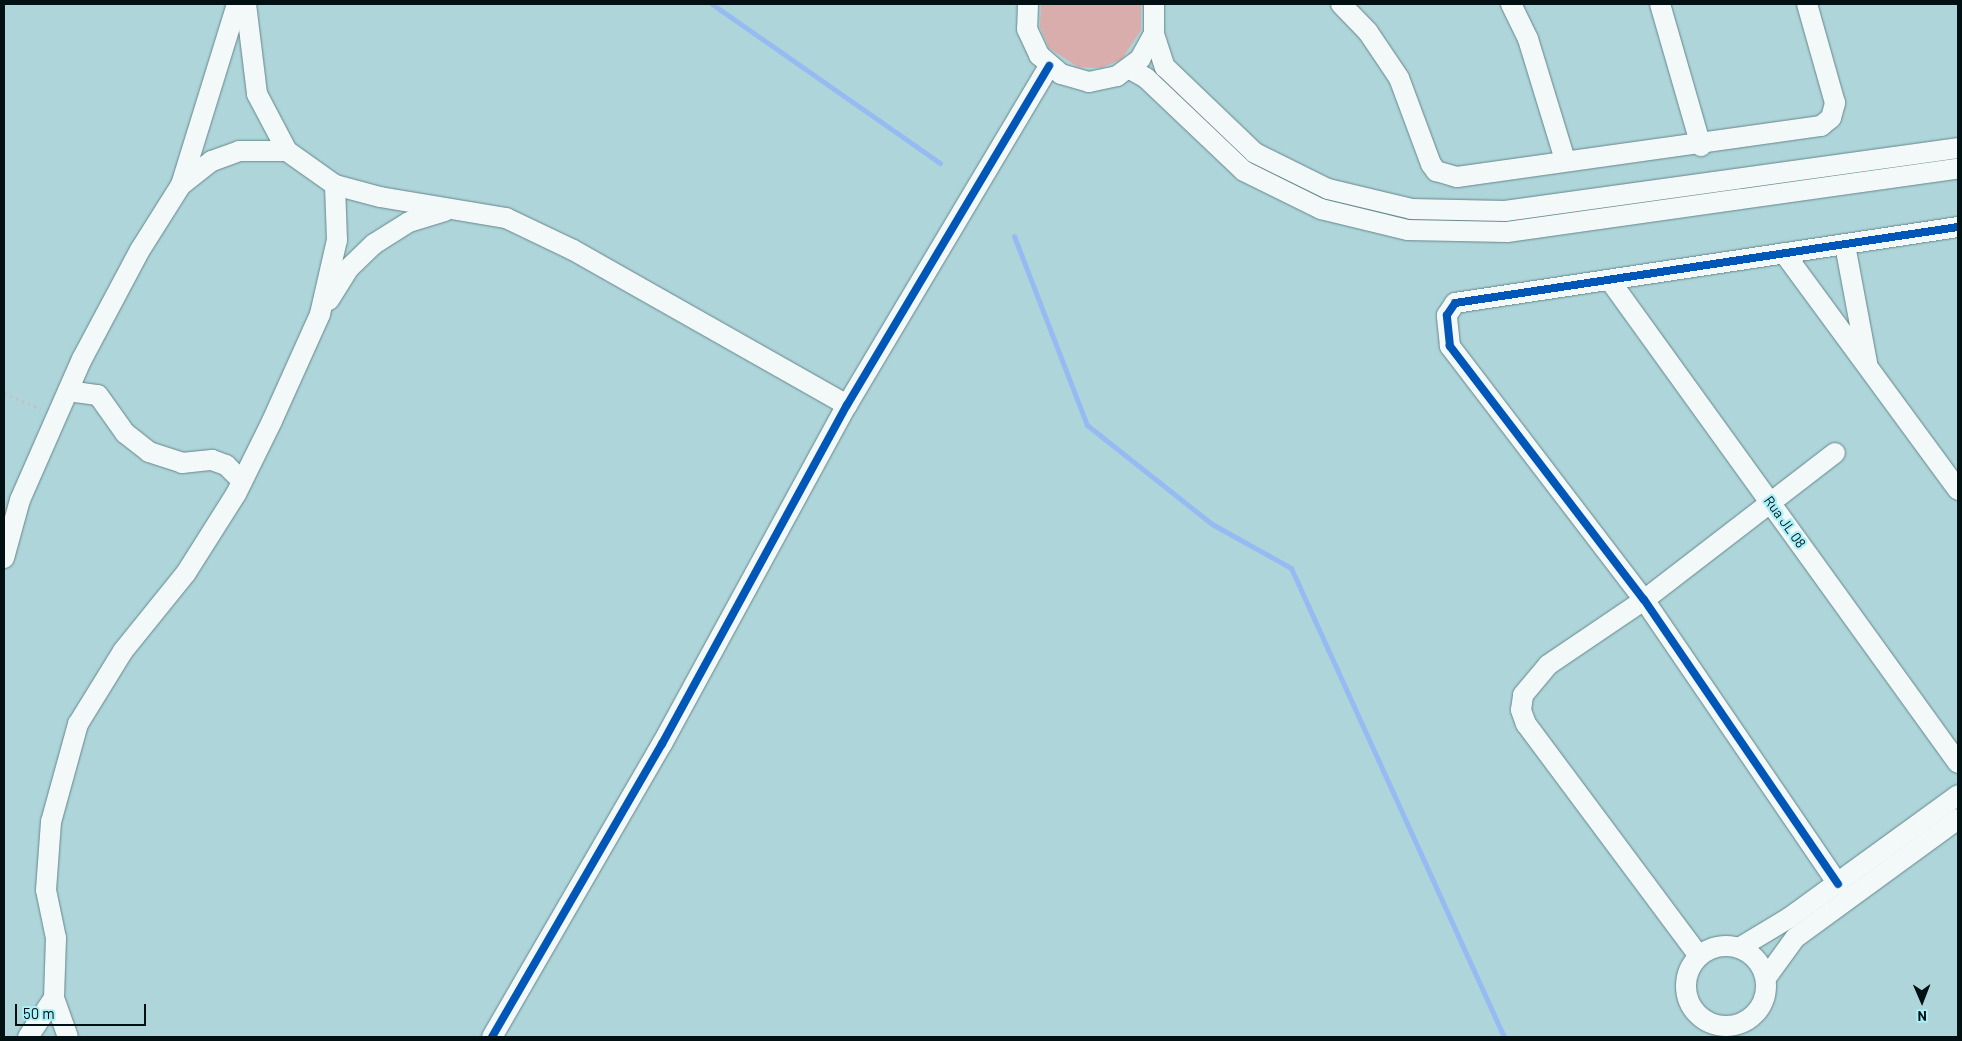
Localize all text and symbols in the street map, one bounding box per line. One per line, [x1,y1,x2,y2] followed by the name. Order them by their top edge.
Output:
[1761,493,1809,551] street label: Rua JL 08
[1897,976,1947,1026] north arrow
[18,994,149,1026] scale bar
[23,1004,55,1022] text: 50 m
[1917,1008,1927,1025] text: N

